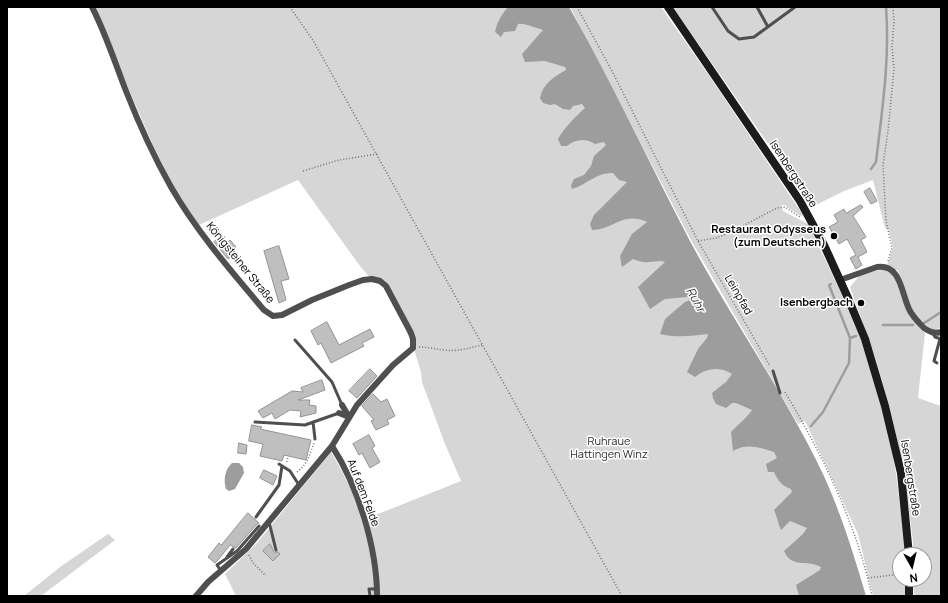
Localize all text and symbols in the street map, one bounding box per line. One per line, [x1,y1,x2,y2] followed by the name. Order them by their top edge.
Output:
[766,138,820,210] street label: Isenbergstraße
[203,220,277,306] street label: Königsteiner Straße
[711,223,826,249] place label: Restaurant Odysseus (zum Deutschen)
[829,231,839,241] marker: Restaurant Odysseus (zum Deutschen)
[721,273,755,317] street label: Leinpfad
[682,285,708,315] water label: Ruhr
[780,296,853,310] place label: Isenbergbach
[856,298,866,308] marker: Isenbergbach
[570,435,648,461] park label: Ruhraue Hattingen Winz
[897,439,923,517] street label: Isenbergstraße
[344,457,382,529] street label: Auf dem Felde
[892,547,932,587] north arrow
[909,570,919,586] text: N

